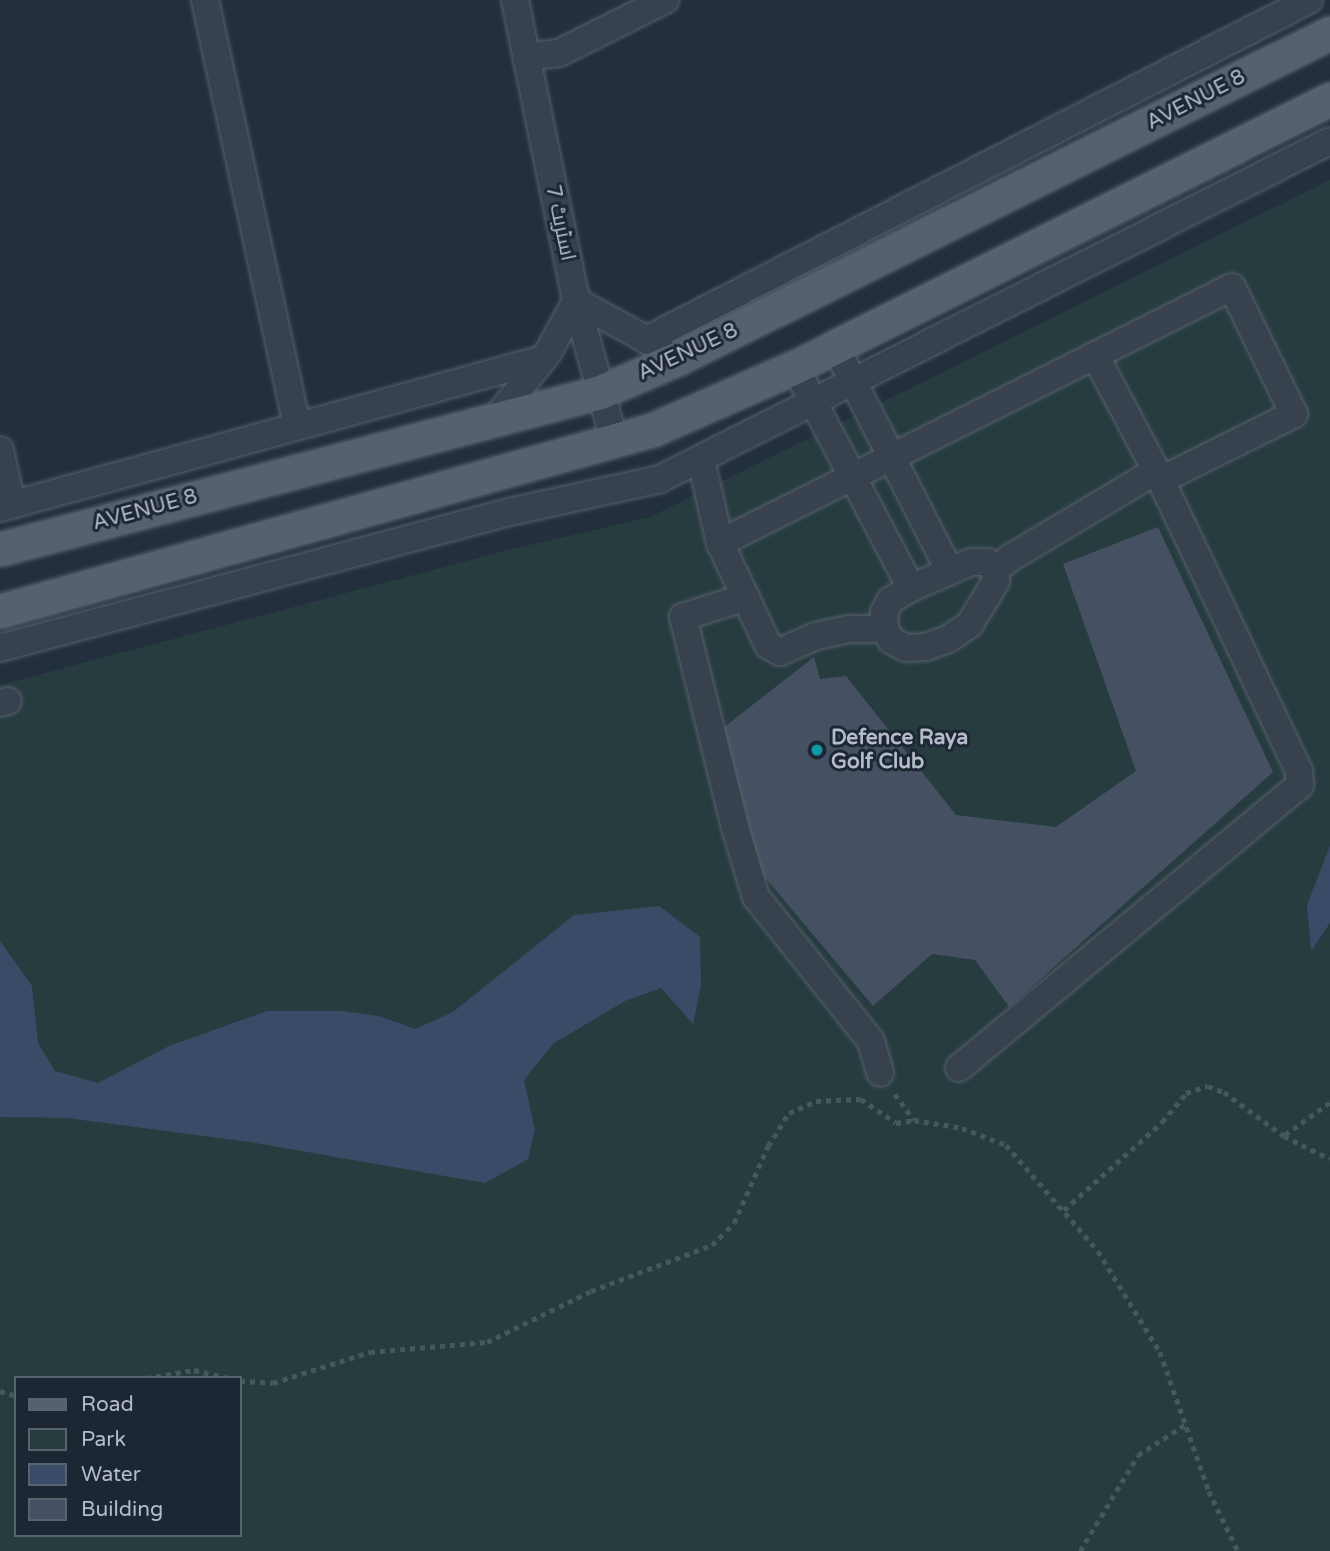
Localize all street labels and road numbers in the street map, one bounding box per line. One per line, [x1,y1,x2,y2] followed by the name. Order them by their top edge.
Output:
[1142,64,1250,136] street label: AVENUE 8
[540,183,580,263] street label: اسٹریٹ 7
[634,318,742,386] street label: AVENUE 8
[90,484,200,536] street label: AVENUE 8

